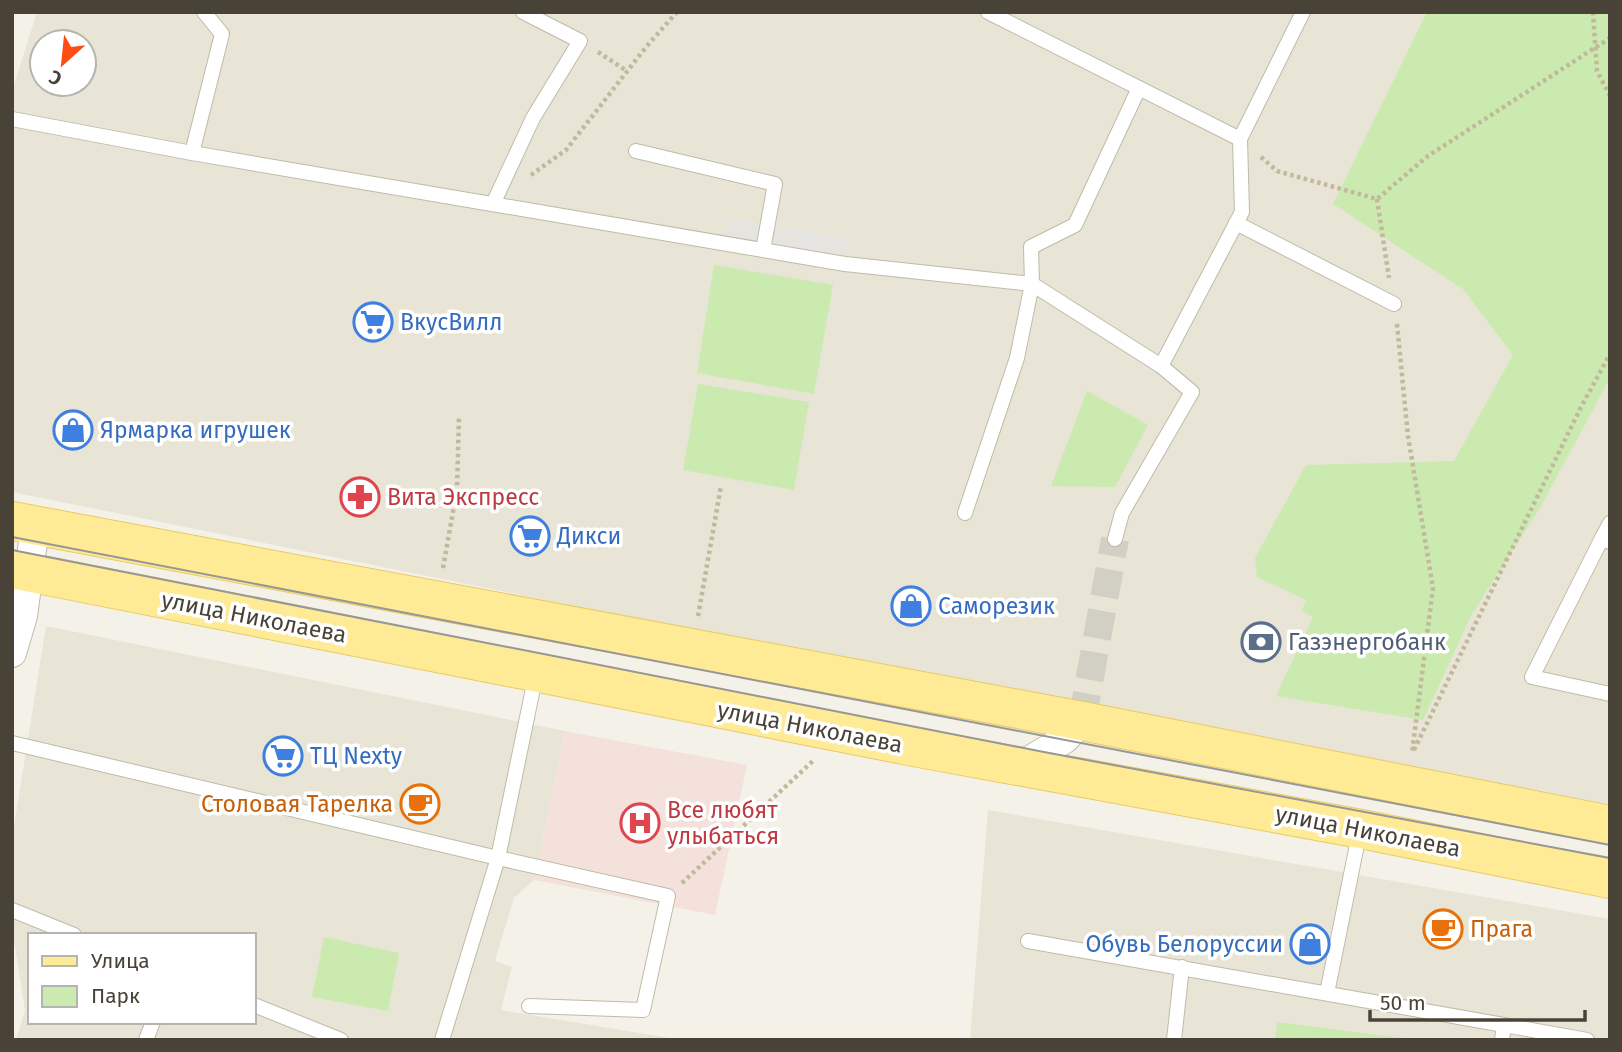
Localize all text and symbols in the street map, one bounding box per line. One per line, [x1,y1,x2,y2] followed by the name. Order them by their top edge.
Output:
[28,28,98,98] north arrow
[45,65,66,90] text: С
[352,301,394,343] supermarket icon: ВкусВилл
[400,308,502,336] place label: ВкусВилл
[52,409,94,451] shop icon: Ярмарка игрушек
[100,416,291,444] place label: Ярмарка игрушек
[339,476,381,518] pharmacy icon: Вита Экспресс
[387,483,539,511] place label: Вита Экспресс
[509,515,551,557] supermarket icon: Дикси
[556,522,621,550] place label: Дикси
[159,585,349,649] street label: улица Николаева
[890,585,932,627] shop icon: Саморезик
[938,592,1055,620] place label: Саморезик
[1240,621,1282,663] bank icon: Газэнергобанк
[1288,628,1446,656] place label: Газэнергобанк
[715,695,905,759] street label: улица Николаева
[262,735,304,777] supermarket icon: ТЦ Nexty
[310,742,403,770] place label: ТЦ Nexty
[399,783,441,825] cafe icon: Столовая Тарелка
[201,790,393,818] place label: Столовая Тарелка
[667,796,779,850] place label: Все любят улыбаться
[1273,799,1463,863] street label: улица Николаева
[619,802,661,844] hospital icon: Все любят улыбаться
[1422,908,1464,950] cafe icon: Прага
[1470,915,1533,943] place label: Прага
[1289,923,1331,965] shop icon: Обувь Белоруссии
[1085,930,1283,958] place label: Обувь Белоруссии
[28,933,256,1024] legend
[91,948,150,974] text: Улица
[1370,978,1585,1022] scale bar
[91,983,140,1009] text: Парк
[1380,990,1426,1016] text: 50 m

